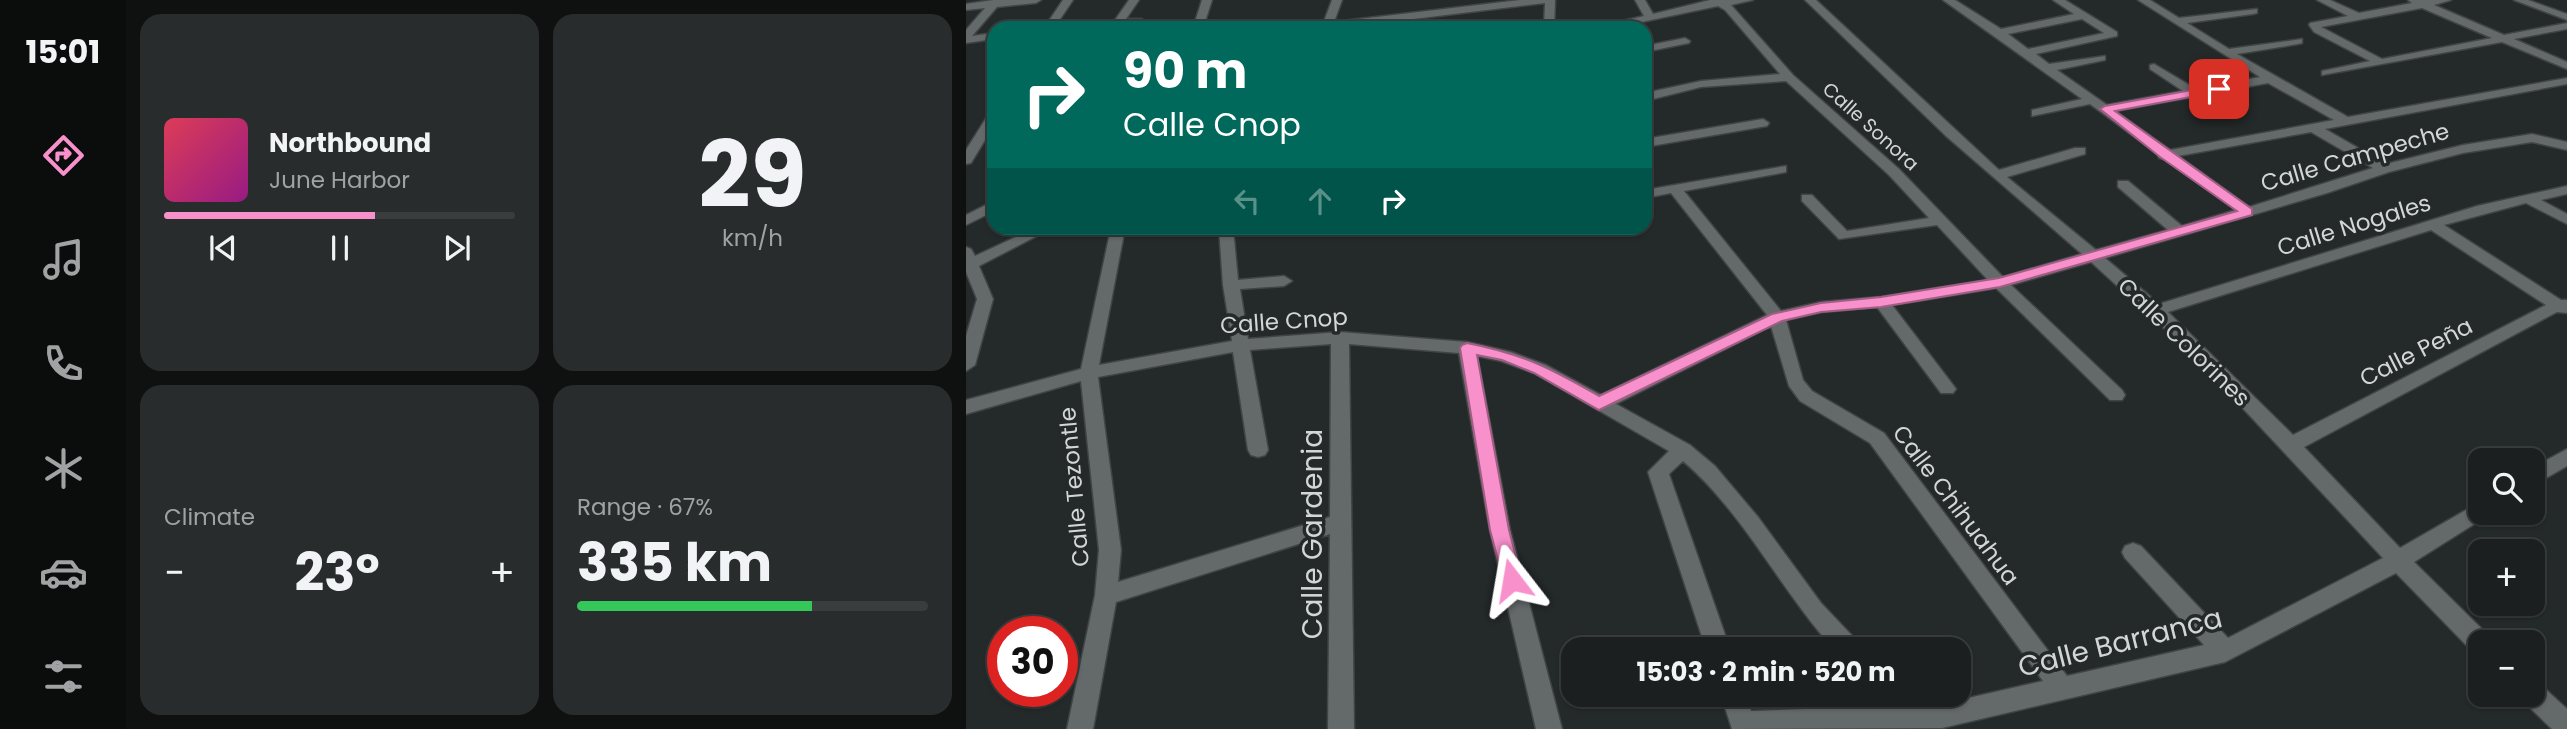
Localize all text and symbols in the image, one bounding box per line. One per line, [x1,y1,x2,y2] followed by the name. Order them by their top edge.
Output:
[26,29,100,74] text: 15:01
[1123,37,1247,105] text: 90 m
[1008,49,1099,140] icon: right
[2189,59,2249,119] pin
[2200,70,2238,108] icon: arrive
[1817,76,1925,177] street label: Calle Sonora
[1123,102,1301,147] text: Calle Cnop
[699,111,806,239] text: 29
[2257,115,2453,199] street label: Calle Campeche
[269,125,431,161] text: Northbound
[39,131,88,180] icon: directions
[269,164,410,196] text: June Harbor
[1228,182,1266,220] icon: left
[1301,182,1339,220] icon: ahead
[1374,182,1412,220] icon: right
[2273,186,2435,264] street label: Calle Nogales
[722,222,783,254] text: km/h
[204,229,242,267] icon: previous
[321,229,359,267] icon: pause
[438,229,476,267] icon: next
[39,235,88,284] icon: music
[2111,270,2257,414] street label: Calle Colorines
[1219,301,1349,341] street label: Calle Cnop
[2354,310,2478,394] street label: Calle Peña
[39,339,88,388] icon: phone
[1051,406,1097,568] street label: Calle Tezontle
[1885,418,2027,592] street label: Calle Chihuahua
[1293,429,1332,639] street label: Calle Gardenia
[39,444,88,493] icon: climate
[2468,448,2545,707] map controls
[2468,448,2545,525] button: search
[577,491,713,523] text: Range · 67%
[164,501,255,533] text: Climate
[577,526,772,599] text: 335 km
[294,536,380,609] text: 23°
[2468,539,2545,616] button: +
[1475,543,1549,617] position arrow
[164,546,185,599] text: −
[489,546,515,599] text: +
[39,548,88,597] icon: car
[2014,598,2226,687] street label: Calle Barranca
[987,616,1078,707] speed limit sign: 30
[2468,630,2545,707] button: −
[39,652,88,701] icon: filters
[1636,654,1896,690] text: 15:03 · 2 min · 520 m

